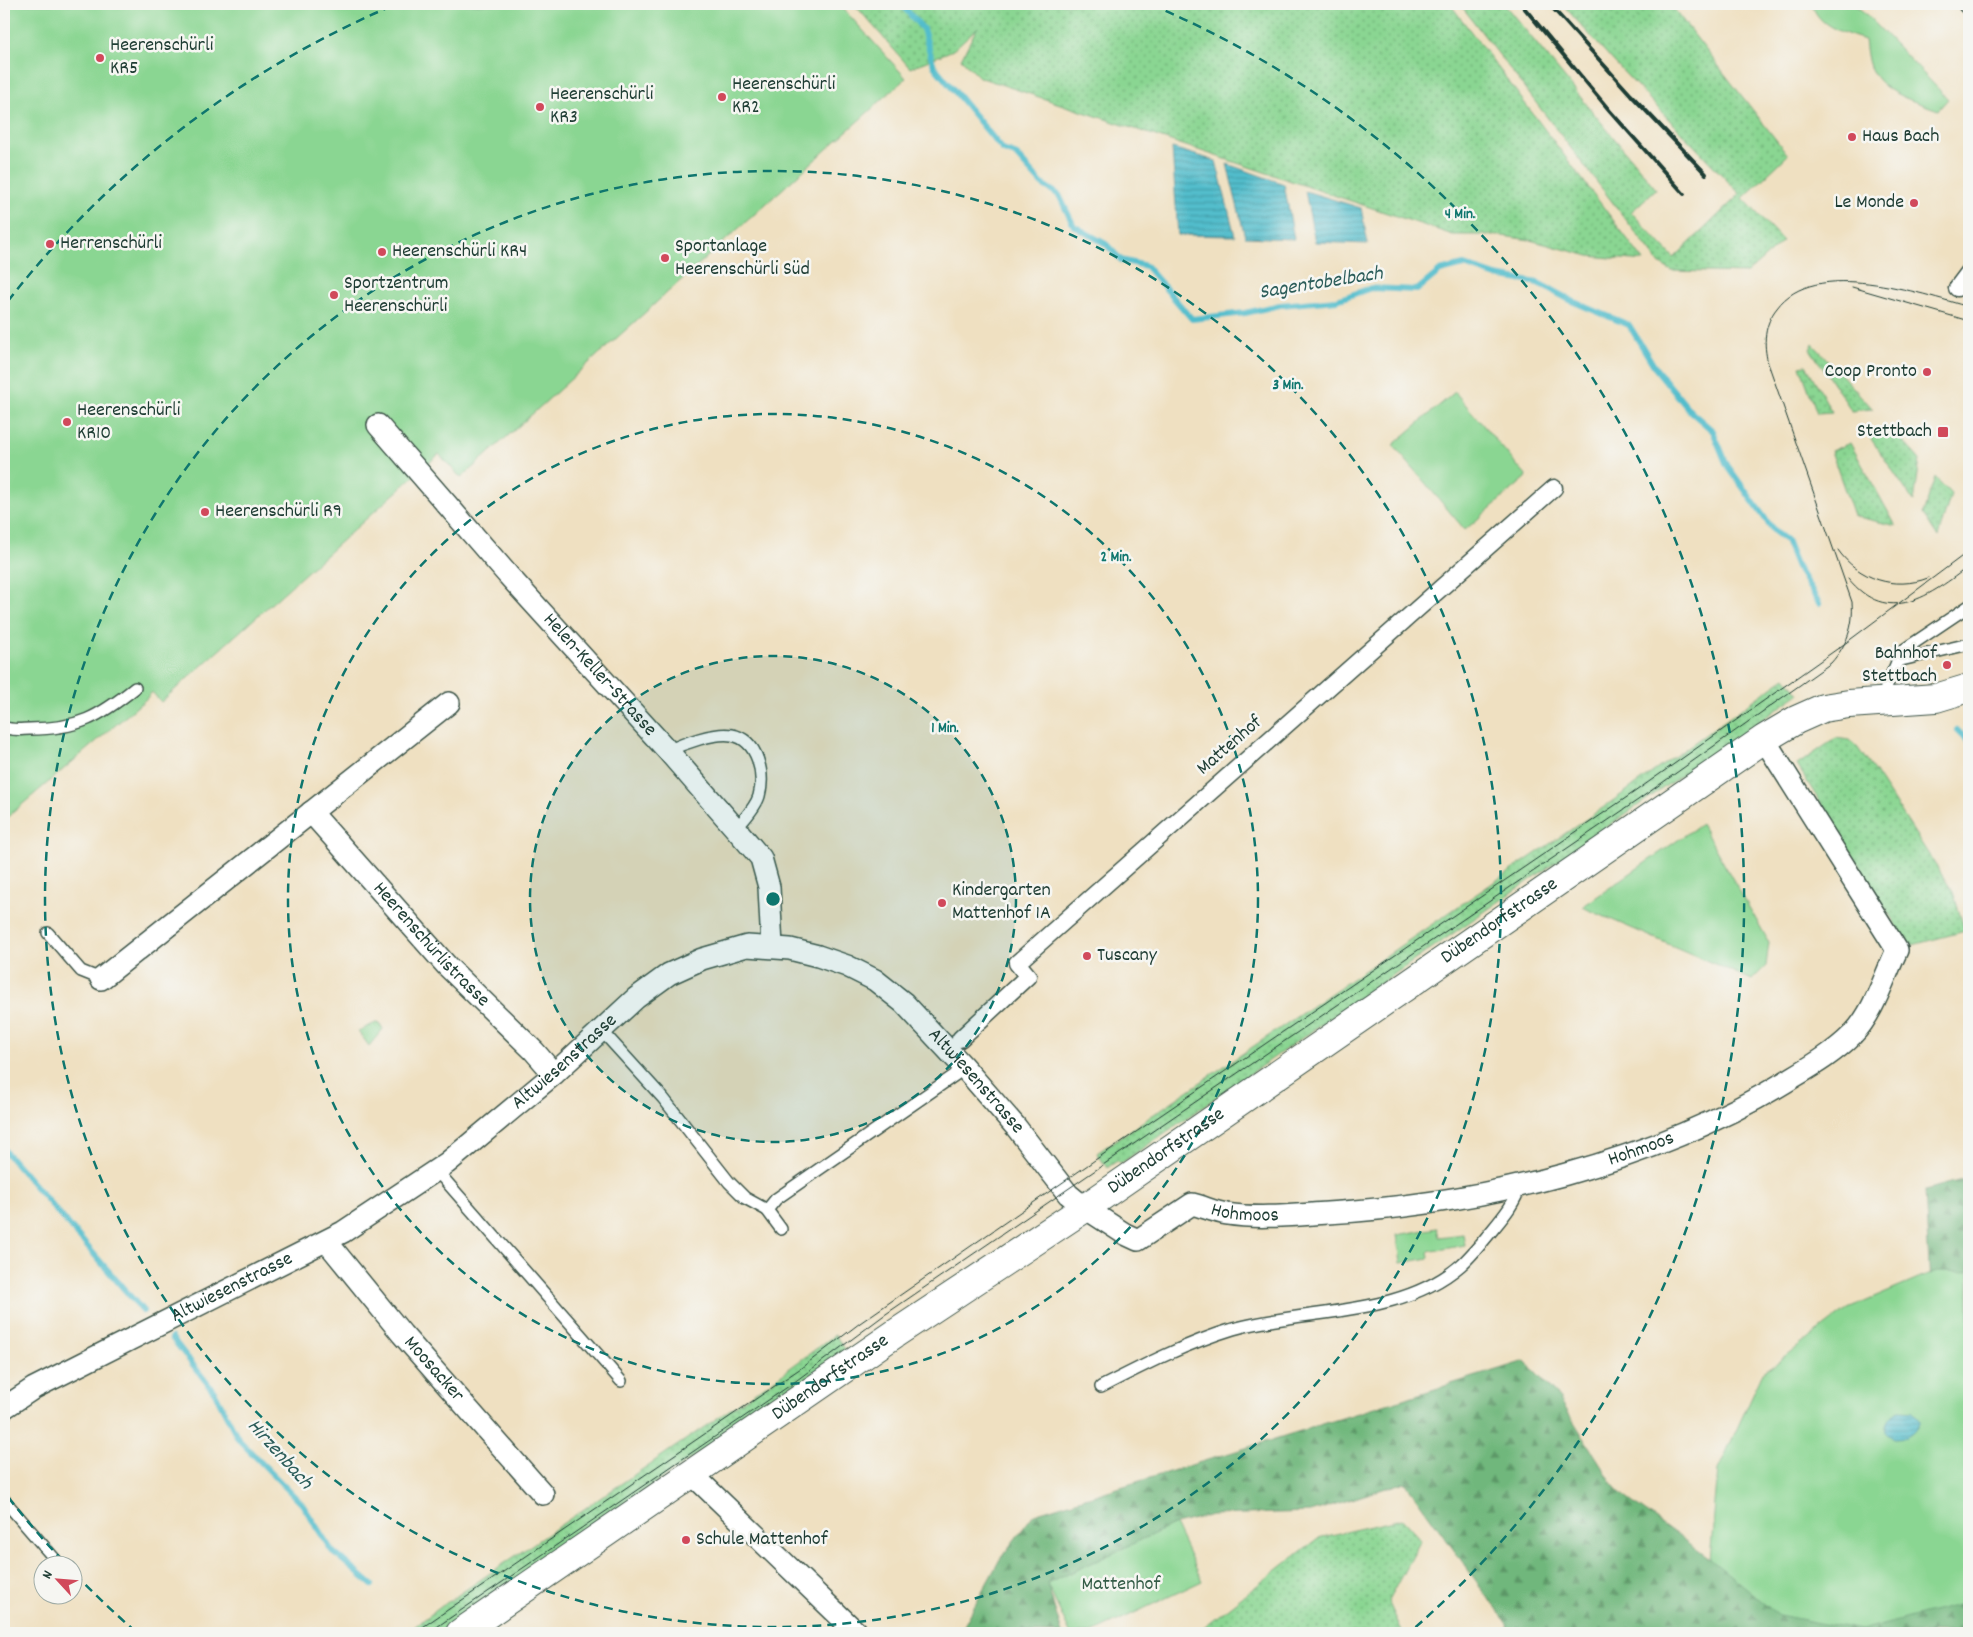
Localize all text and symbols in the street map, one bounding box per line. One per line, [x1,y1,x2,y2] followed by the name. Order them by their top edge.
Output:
[110,32,214,83] place label: Heerenschürli KR5
[94,52,106,64] marker: Heerenschürli KR5
[732,71,836,122] place label: Heerenschürli KR2
[550,81,654,132] place label: Heerenschürli KR3
[716,91,728,103] marker: Heerenschürli KR2
[534,101,546,113] marker: Heerenschürli KR3
[1862,123,1939,151] place label: Haus Bach
[1846,131,1858,143] marker: Haus Bach
[1834,189,1904,217] place label: Le Monde
[1908,197,1920,209] marker: Le Monde
[1445,204,1476,226] text: 4 Min.
[60,230,162,258] place label: Herrenschürli
[675,233,810,284] place label: Sportanlage Heerenschürli Süd
[44,238,56,250] marker: Herrenschürli
[392,238,527,266] place label: Heerenschürli KR4
[376,246,388,258] marker: Heerenschürli KR4
[659,252,671,264] marker: Sportanlage Heerenschürli Süd
[1257,259,1386,309] water label: Sagentobelbach
[344,270,449,321] place label: Sportzentrum Heerenschürli
[328,289,340,301] marker: Sportzentrum Heerenschürli
[1825,358,1917,386] place label: Coop Pronto
[1921,366,1933,378] marker: Coop Pronto
[1272,375,1304,397] text: 3 Min.
[77,397,181,448] place label: Heerenschürli KR10
[61,416,73,428] marker: Heerenschürli KR10
[1857,418,1932,446] place label: Stettbach
[1936,425,1950,439] marker: Stettbach
[215,498,342,526] place label: Heerenschürli R9
[199,506,211,518] marker: Heerenschürli R9
[1101,547,1132,569] text: 2 Min.
[536,607,663,743] street label: Helen-Keller-Strasse
[1862,640,1938,691] place label: Bahnhof Stettbach
[1941,659,1953,671] marker: Bahnhof Stettbach
[1191,709,1270,782] street label: Mattenhof
[931,718,959,740] text: 1 Min.
[1436,871,1564,972] street label: Dübendorfstrasse
[365,876,496,1014] street label: Heerenschürlistrasse
[952,877,1051,928] place label: Kindergarten Mattenhof 1A
[764,890,782,908] centre of rings
[936,897,948,909] marker: Kindergarten Mattenhof 1A
[1097,942,1158,970] place label: Tuscany
[1081,950,1093,962] marker: Tuscany
[506,1008,624,1117] street label: Altwiesenstrasse
[921,1022,1031,1140] street label: Altwiesenstrasse
[1102,1101,1231,1202] street label: Dübendorfstrasse
[1605,1125,1678,1175] street label: Hohmoos
[1207,1197,1279,1230] street label: Hohmoos
[166,1245,298,1330] street label: Altwiesenstrasse
[766,1328,895,1428] street label: Dübendorfstrasse
[396,1330,471,1409] street label: Moosacker
[239,1413,320,1498] water label: Hirzenbach
[696,1526,829,1554] place label: Schule Mattenhof
[680,1534,692,1546] marker: Schule Mattenhof
[32,1554,82,1604] north arrow
[38,1568,59,1583] text: N
[1082,1571,1161,1599] park label: Mattenhof

